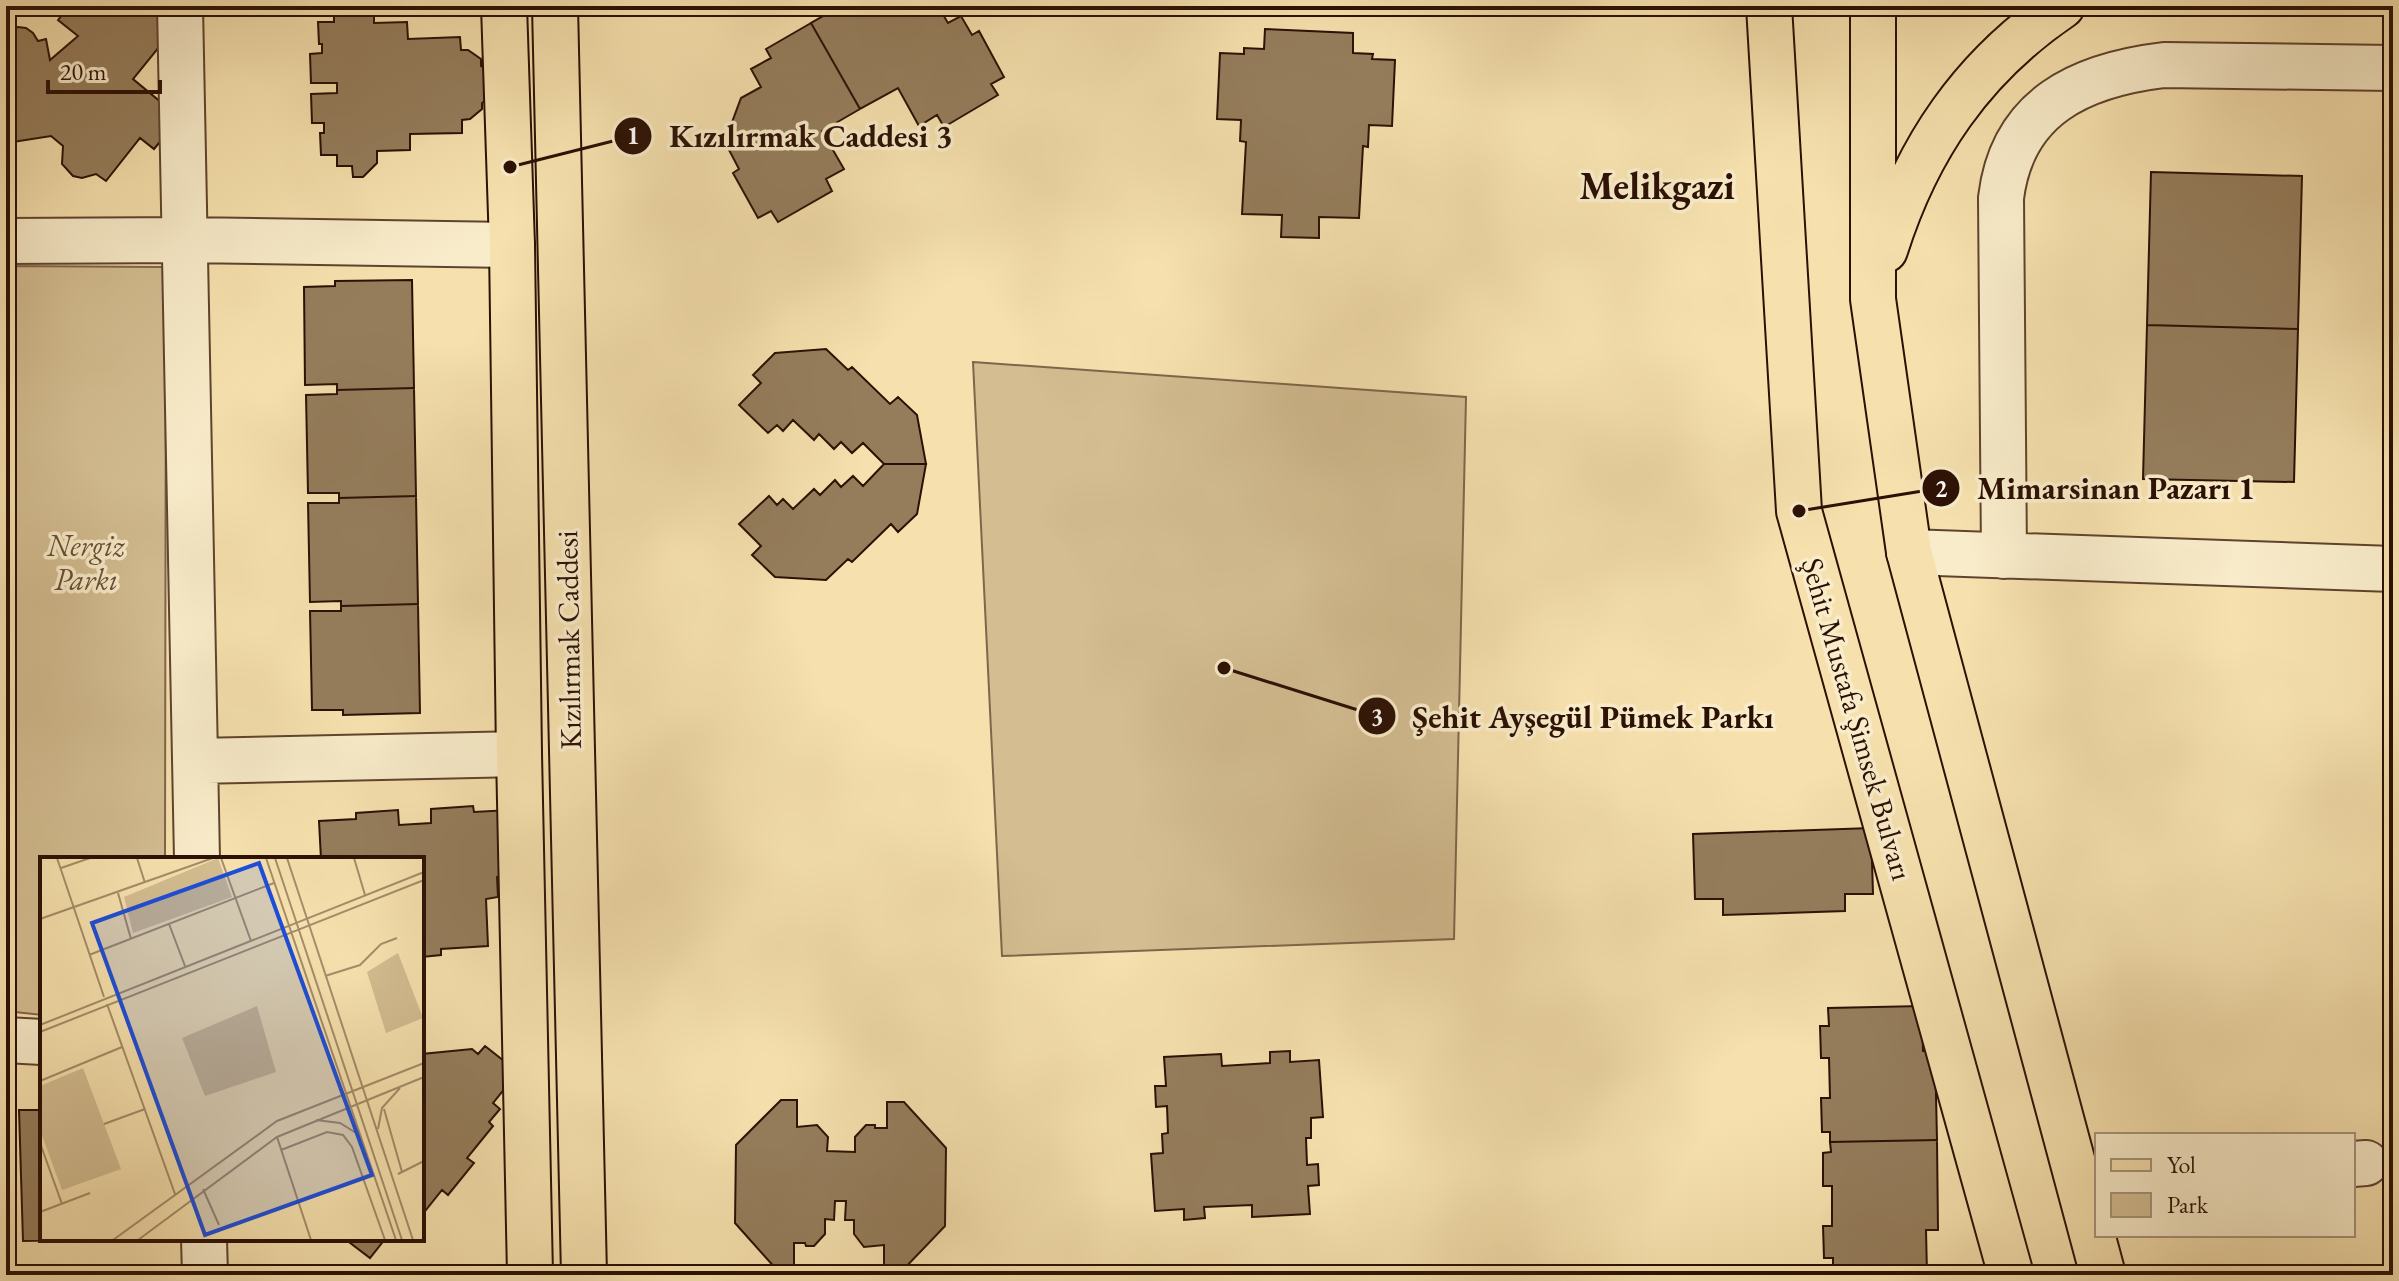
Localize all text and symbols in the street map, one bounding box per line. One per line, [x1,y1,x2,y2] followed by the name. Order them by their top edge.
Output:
[48,44,160,94] scale bar
[60,56,107,87] text: 20 m
[613,108,969,164] callout: Kızılırmak Caddesi 3
[669,115,953,157] text: Kızılırmak Caddesi 3
[627,120,639,151] text: 1
[1579,161,1735,210] district label: Melikgazi
[1921,460,2271,516] callout: Mimarsinan Pazarı 1
[1977,467,2255,509] text: Mimarsinan Pazarı 1
[1935,473,1948,504] text: 2
[46,526,126,599] park label: Nergiz Parkı
[547,530,590,750] street label: Kızılırmak Caddesi
[1793,553,1922,884] street label: Şehit Mustafa Şimsek Bulvarı
[1357,688,1790,744] callout: Şehit Ayşegül Pümek Parkı
[1412,696,1774,738] text: Şehit Ayşegül Pümek Parkı
[1371,701,1383,732] text: 3
[40,857,424,1241] inset map
[2095,1133,2355,1237] legend
[2167,1149,2196,1180] text: Yol
[2167,1189,2209,1220] text: Park

